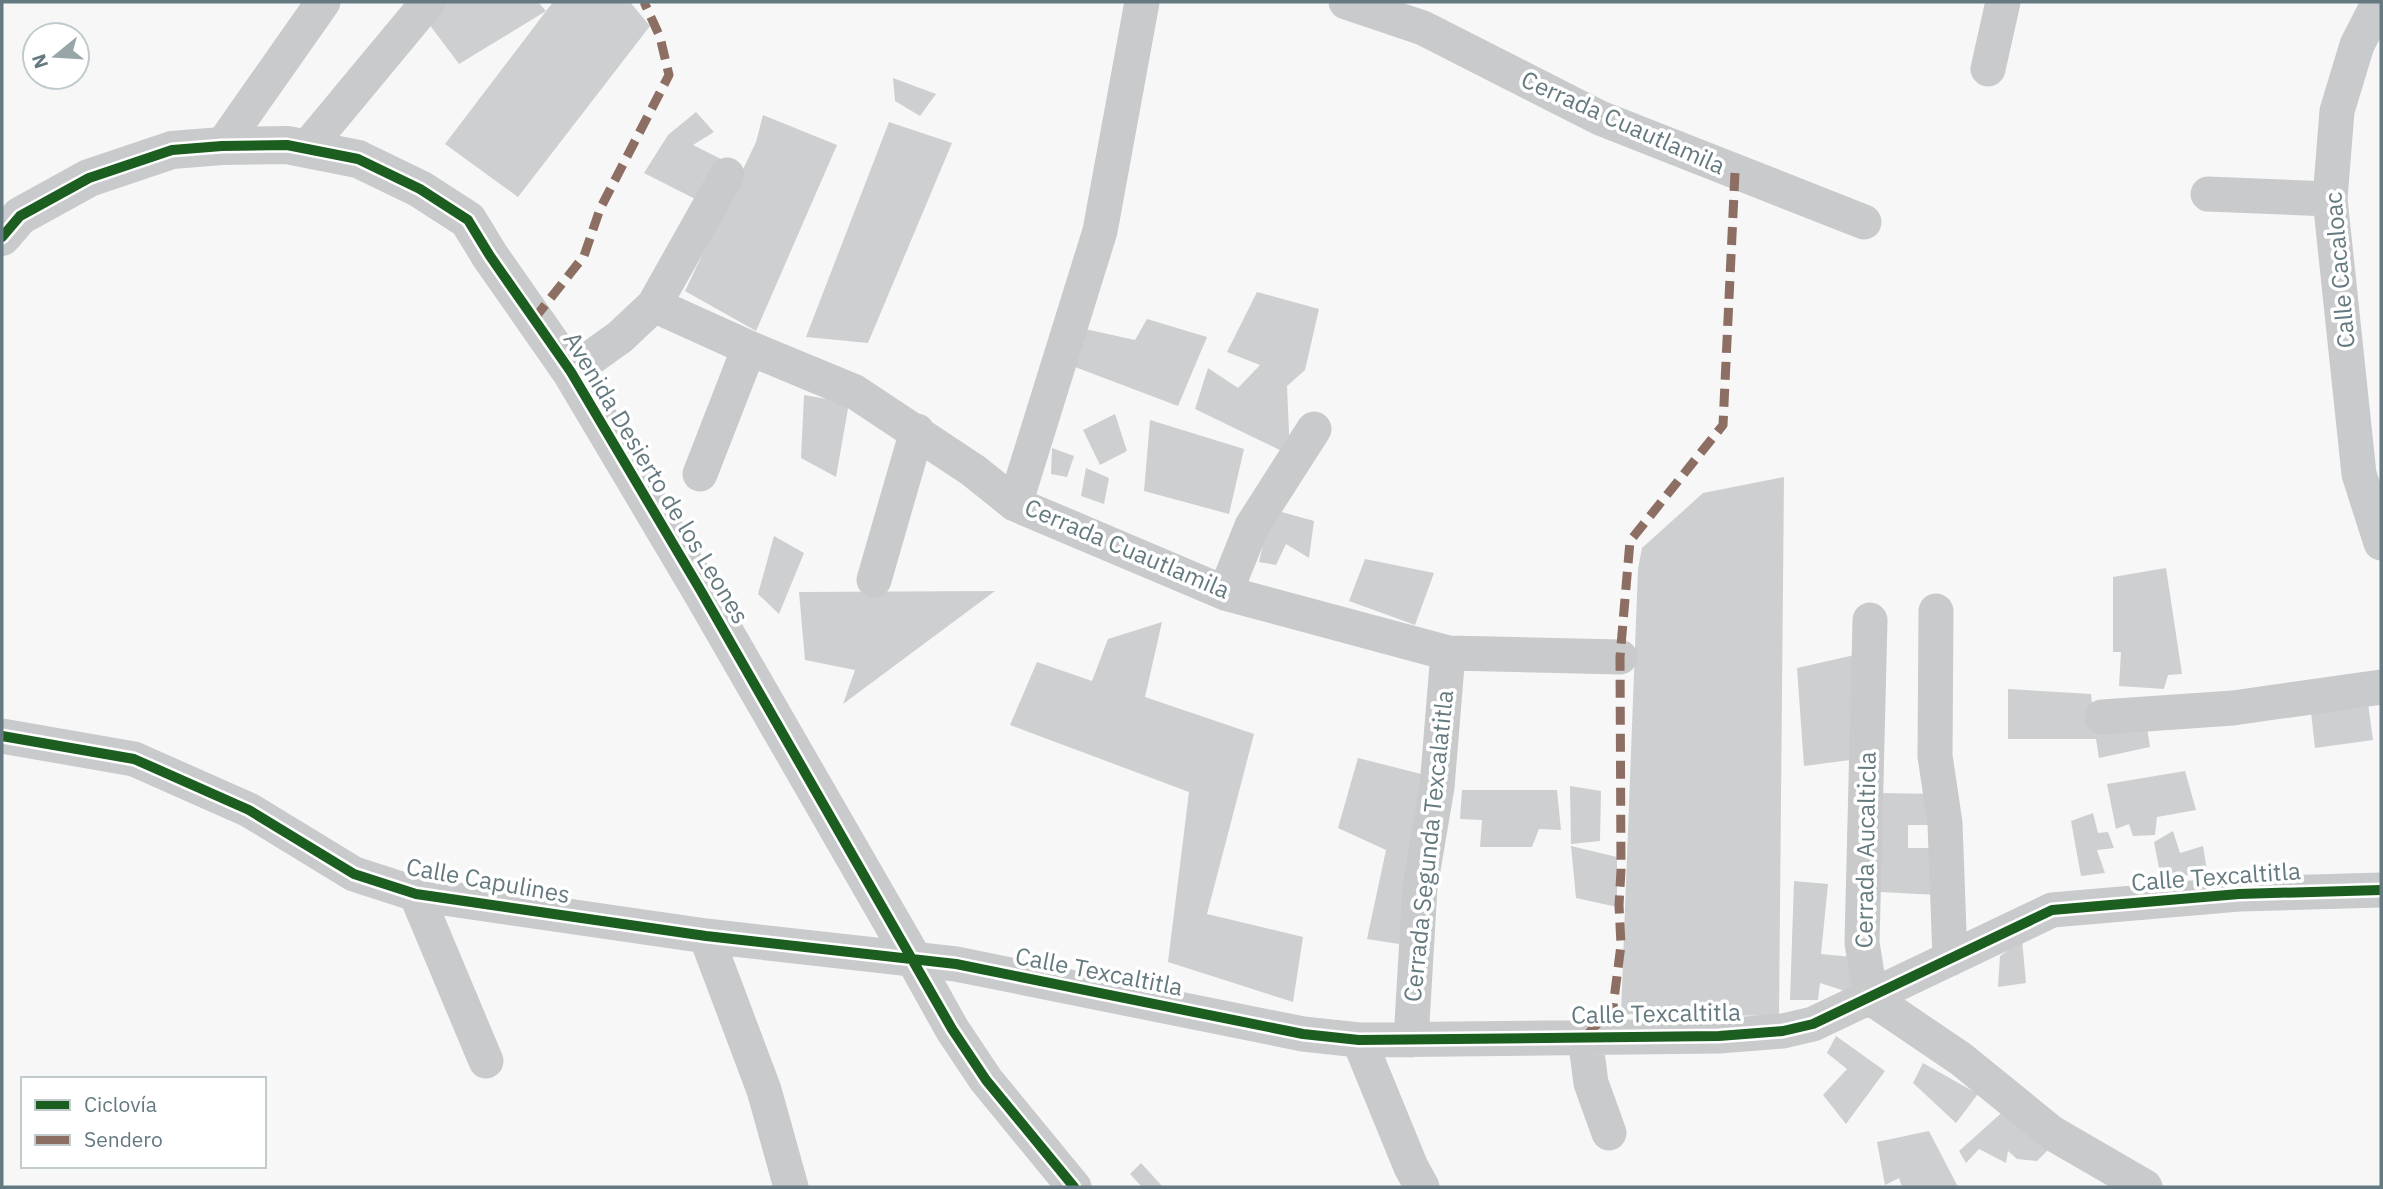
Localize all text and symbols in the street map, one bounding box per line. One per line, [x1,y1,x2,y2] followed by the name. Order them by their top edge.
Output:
[21,21,91,91] north arrow
[26,51,53,72] text: N
[1516,63,1731,181] street label: Cerrada Cuautlamila
[2316,191,2362,350] street label: Calle Cacaloac
[557,326,757,629] street label: Avenida Desierto de los Leones
[1020,490,1235,606] street label: Cerrada Cuautlamila
[1396,688,1460,1003] street label: Cerrada Segunda Texcalatitla
[1847,751,1883,949] street label: Cerrada Aucalticla
[404,850,573,910] street label: Calle Capulines
[2130,854,2302,898] street label: Calle Texcaltitla
[1013,939,1186,1003] street label: Calle Texcaltitla
[1571,996,1741,1030] street label: Calle Texcaltitla
[21,1077,266,1168] legend
[84,1090,157,1118] text: Ciclovía
[84,1125,163,1153] text: Sendero

